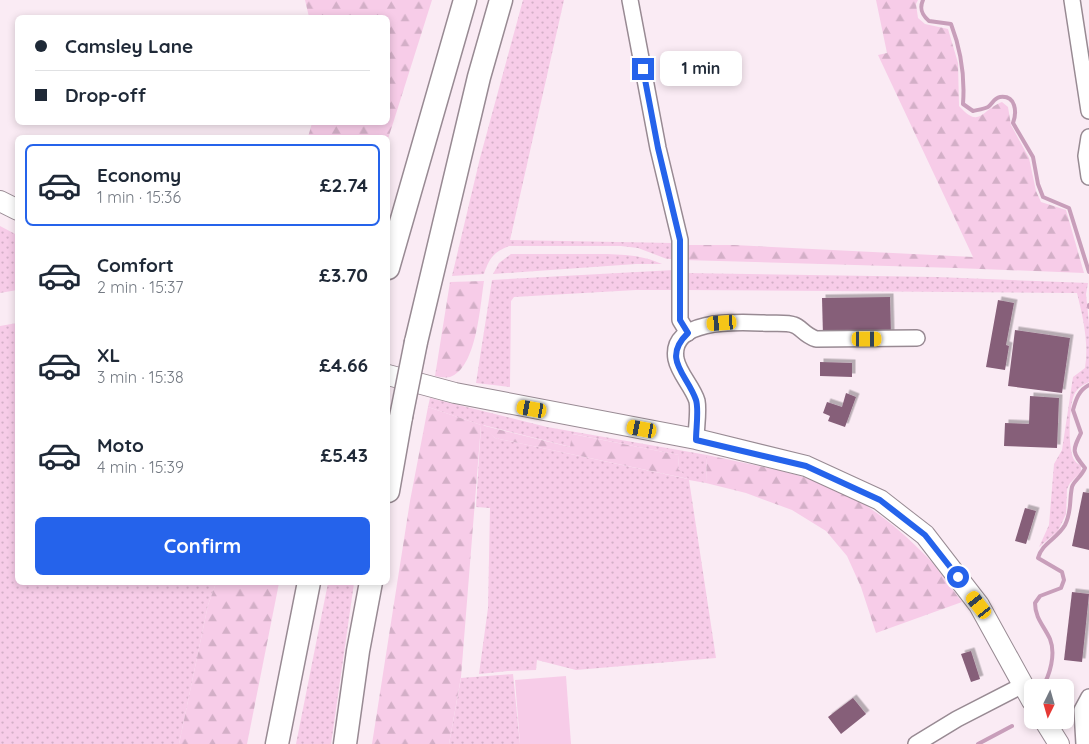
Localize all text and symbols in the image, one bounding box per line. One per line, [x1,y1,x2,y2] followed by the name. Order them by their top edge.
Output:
[65,34,193,58] text: Camsley Lane
[660,52,743,86] callout: 1 min
[632,58,654,80] route end
[682,58,720,78] text: 1 min
[65,83,146,107] text: Drop-off
[37,163,82,208] icon: car
[97,163,181,187] text: Economy
[320,173,368,197] text: £2.74
[97,187,181,207] text: 1 min · 15:36
[37,253,82,298] icon: car
[97,253,174,277] text: Comfort
[319,263,368,287] text: £3.70
[97,277,184,297] text: 2 min · 15:37
[706,314,737,332] car
[852,332,882,347] car
[37,343,82,388] icon: car
[97,343,120,367] text: XL
[319,353,368,377] text: £4.66
[97,367,184,387] text: 3 min · 15:38
[515,399,548,419] car
[625,419,658,439] car
[37,433,82,478] icon: car
[97,433,144,457] text: Moto
[320,443,368,467] text: £5.43
[97,457,184,477] text: 4 min · 15:39
[35,517,370,575] button: Confirm
[947,566,969,588] route start
[963,589,994,621] car
[1024,679,1074,729] north arrow
[1024,679,1074,729] map controls

